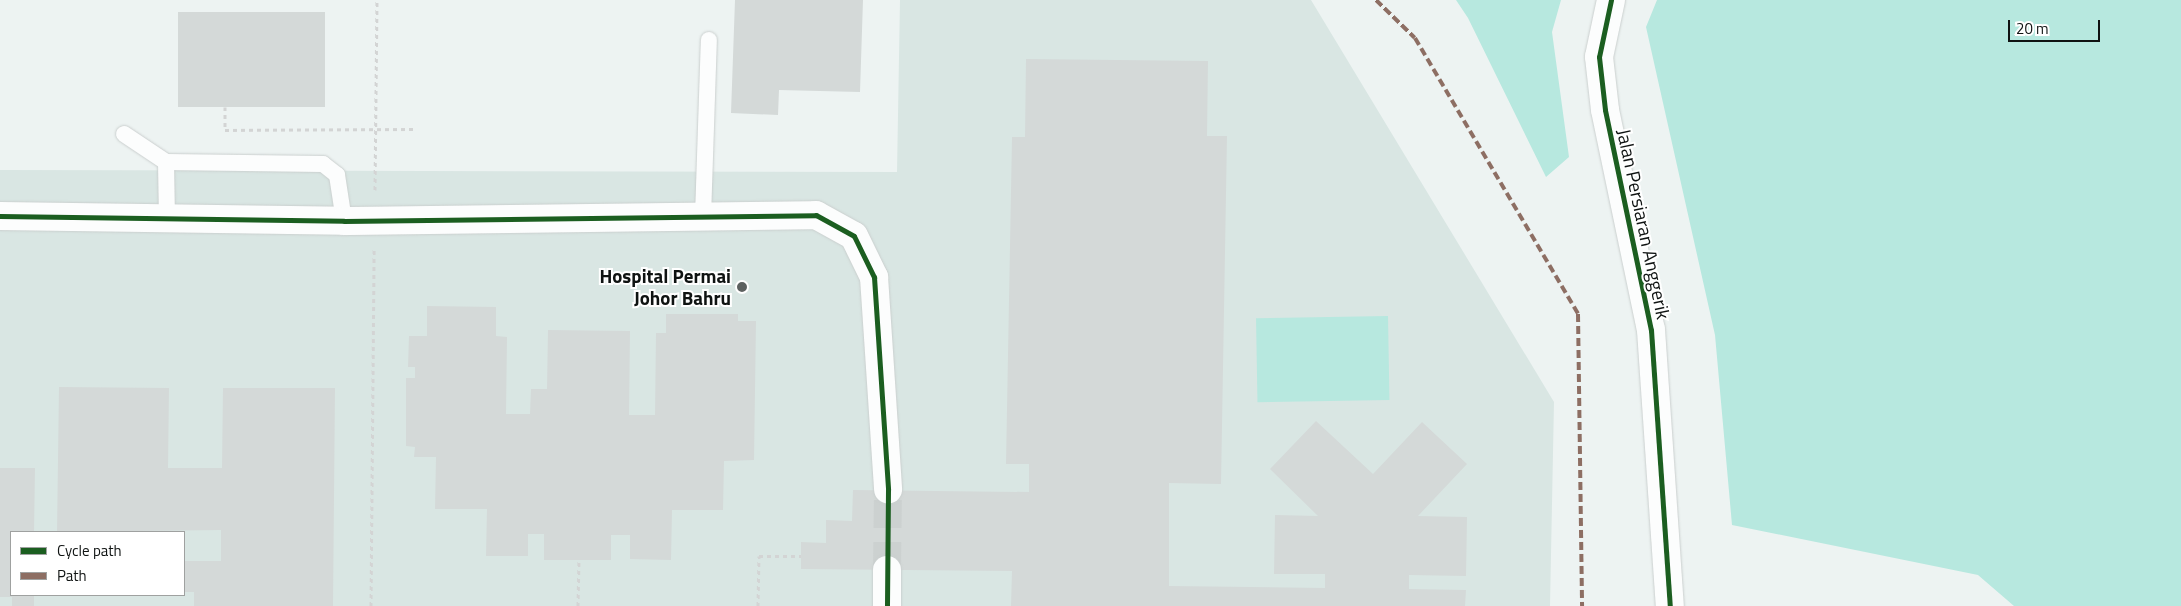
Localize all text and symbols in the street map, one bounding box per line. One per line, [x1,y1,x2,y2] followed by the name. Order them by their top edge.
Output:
[2011,10,2104,42] scale bar
[2016,17,2049,40] text: 20 m
[1613,127,1675,321] street label: Jalan Persiaran Anggerik
[600,265,731,309] place label: Hospital Permai Johor Bahru
[735,280,749,294] marker: Hospital Permai Johor Bahru
[10,531,185,596] legend
[57,539,122,562] text: Cycle path
[57,564,87,587] text: Path

